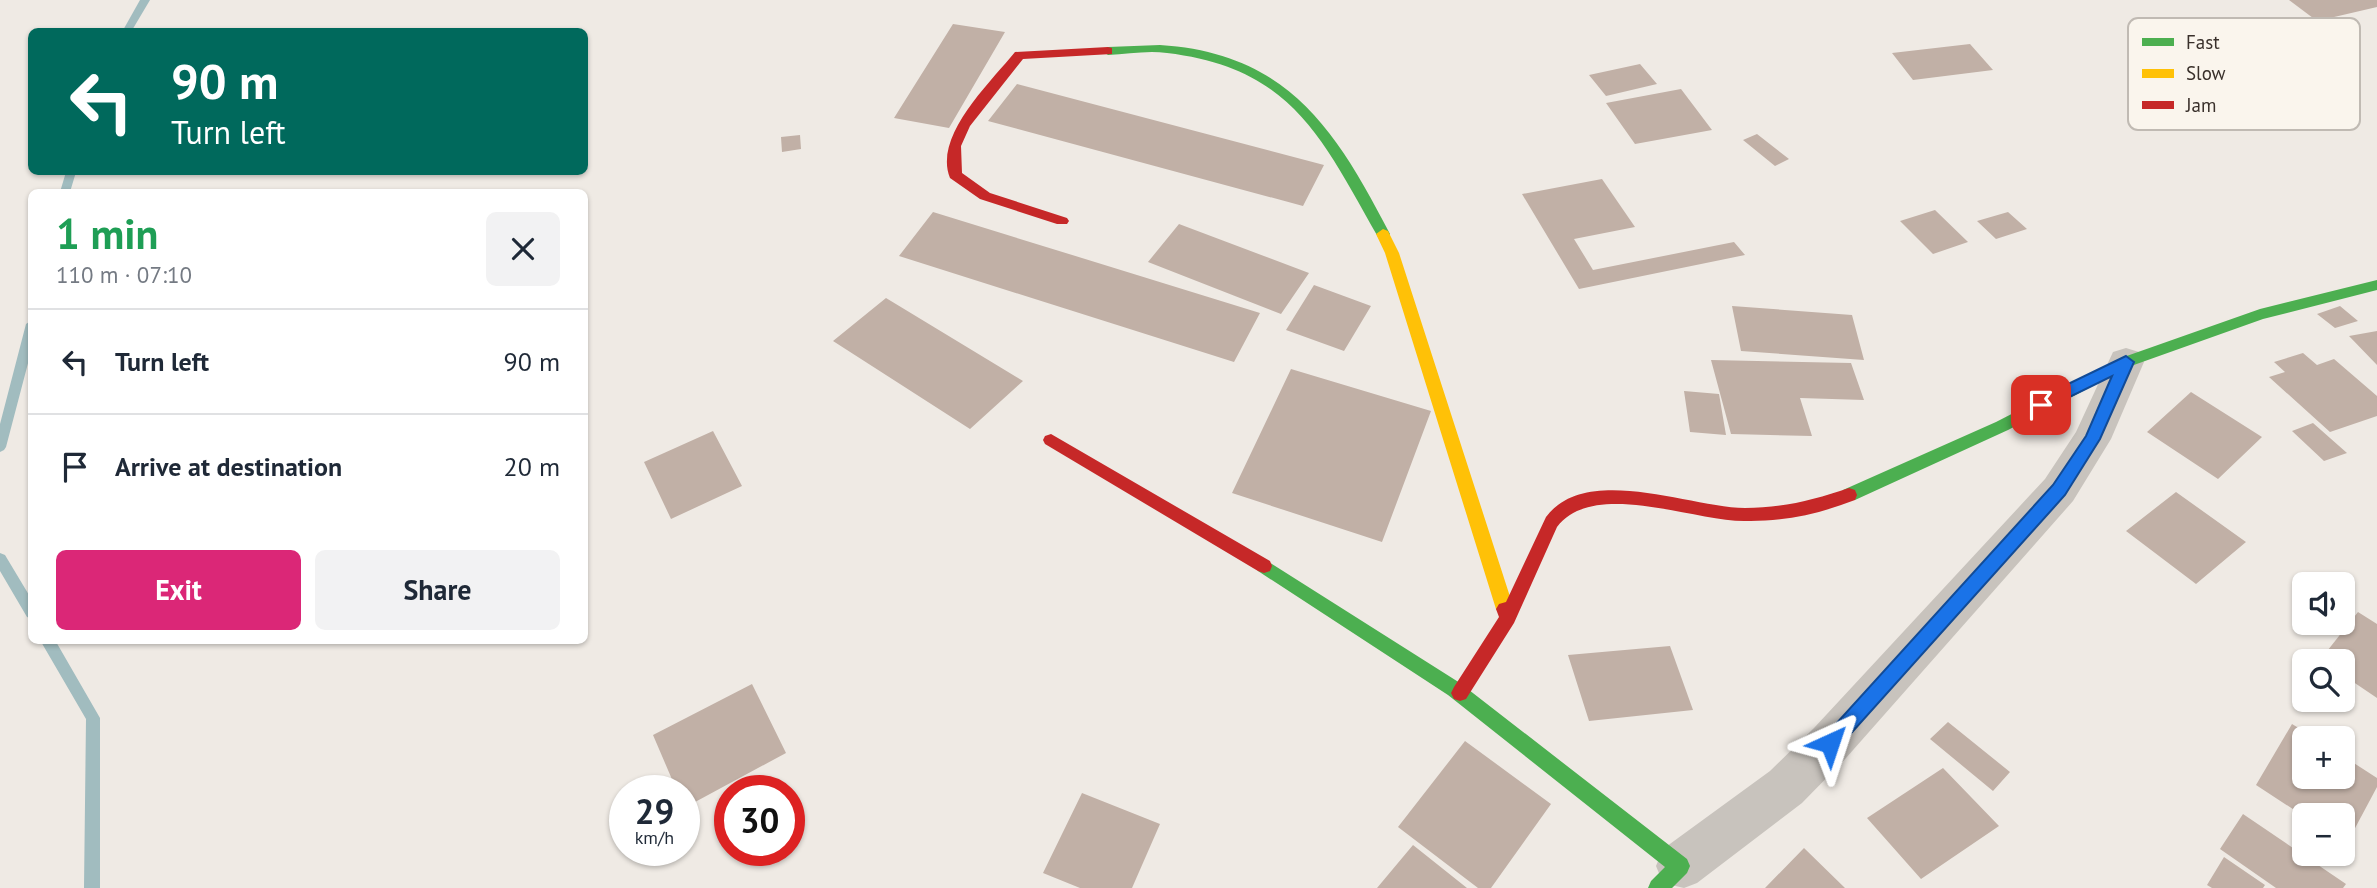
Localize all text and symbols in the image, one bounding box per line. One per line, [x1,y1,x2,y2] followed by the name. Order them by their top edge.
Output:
[2128,18,2360,130] legend
[2186,30,2220,54] text: Fast
[171,49,278,113] text: 90 m
[56,56,147,147] icon: left
[2186,61,2226,85] text: Slow
[2185,93,2216,117] text: Jam
[171,111,286,153] text: Turn left
[56,206,158,261] text: 1 min
[486,212,560,286] button: close
[56,260,192,289] text: 110 m · 07:10
[56,343,94,381] icon: left
[115,345,209,378] text: Turn left
[504,345,560,378] text: 90 m
[2011,375,2071,435] pin
[2022,386,2060,424] icon: arrive
[56,448,94,486] icon: arrive
[115,450,342,483] text: Arrive at destination
[504,450,560,483] text: 20 m
[56,550,301,630] button: Exit
[315,550,560,630] button: Share
[2292,572,2355,866] map controls
[2292,572,2355,635] button: sound
[2292,649,2355,712] button: search
[1793,706,1867,780] position arrow
[2292,726,2355,789] button: +
[714,775,805,866] speed limit sign: 30
[635,788,674,834] text: 29
[2292,803,2355,866] button: −
[635,826,674,849] text: km/h

